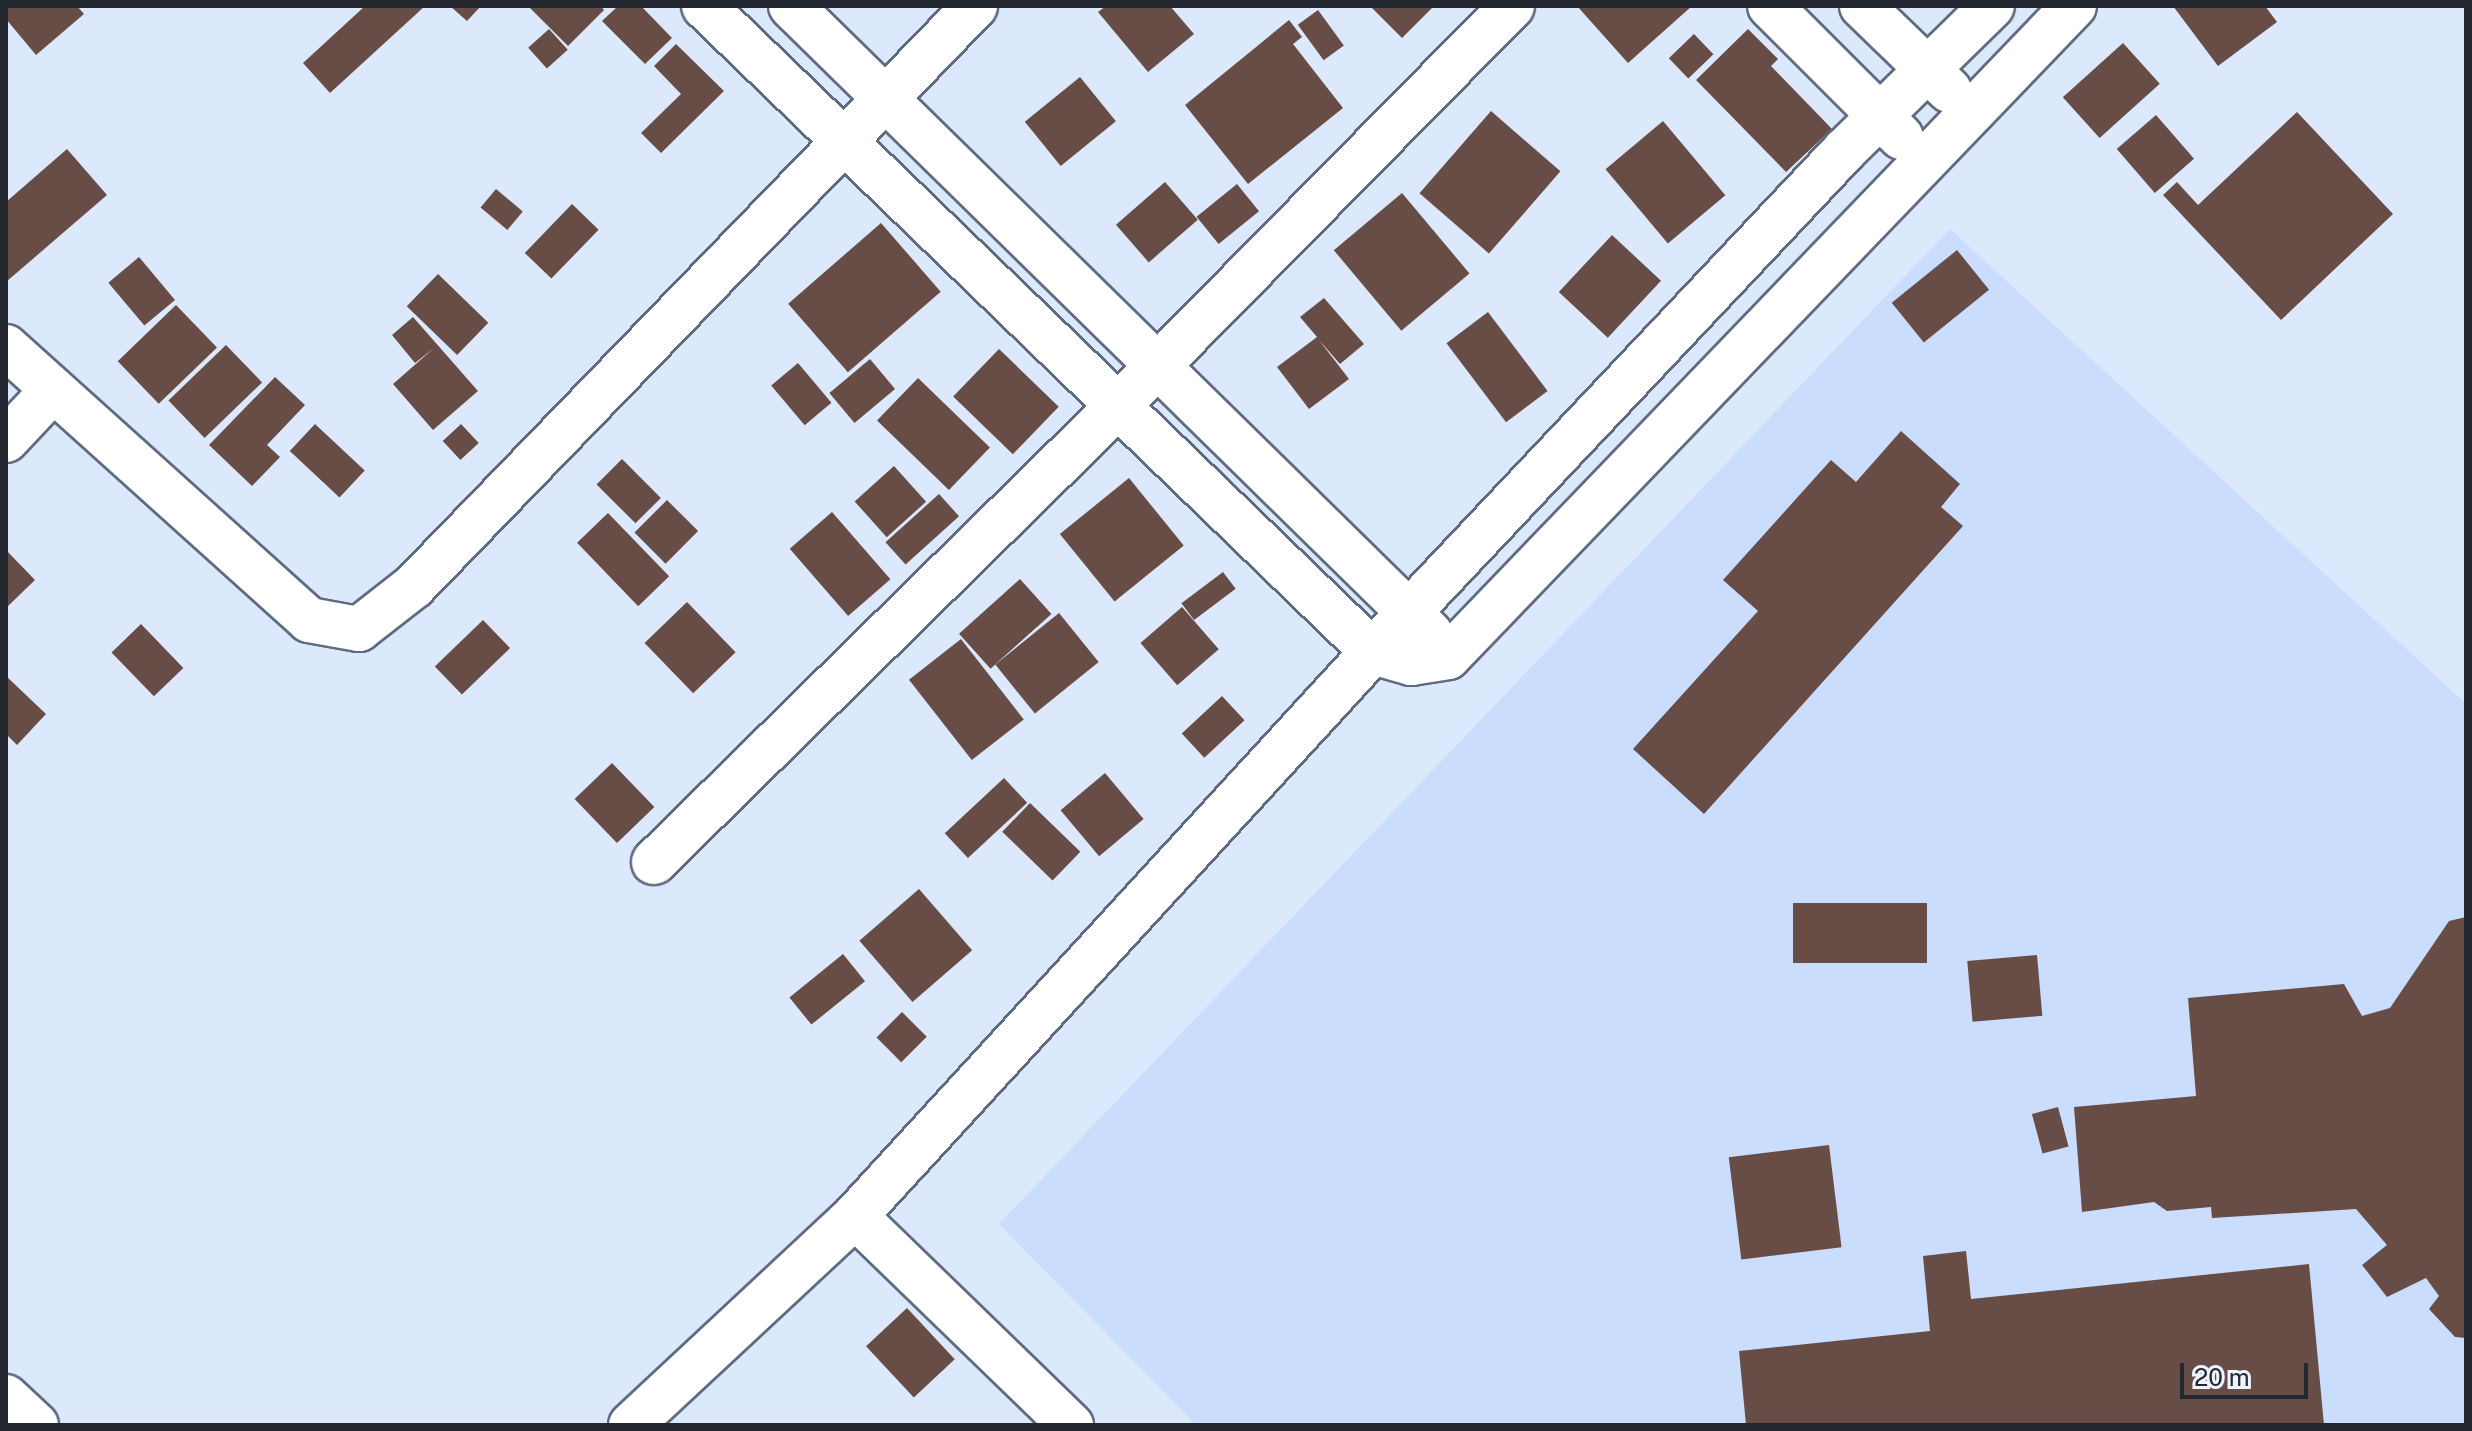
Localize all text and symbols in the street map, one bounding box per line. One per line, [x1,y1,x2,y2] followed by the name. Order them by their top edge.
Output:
[2184,1347,2312,1397] scale bar
[2194,1363,2250,1391] text: 20 m

